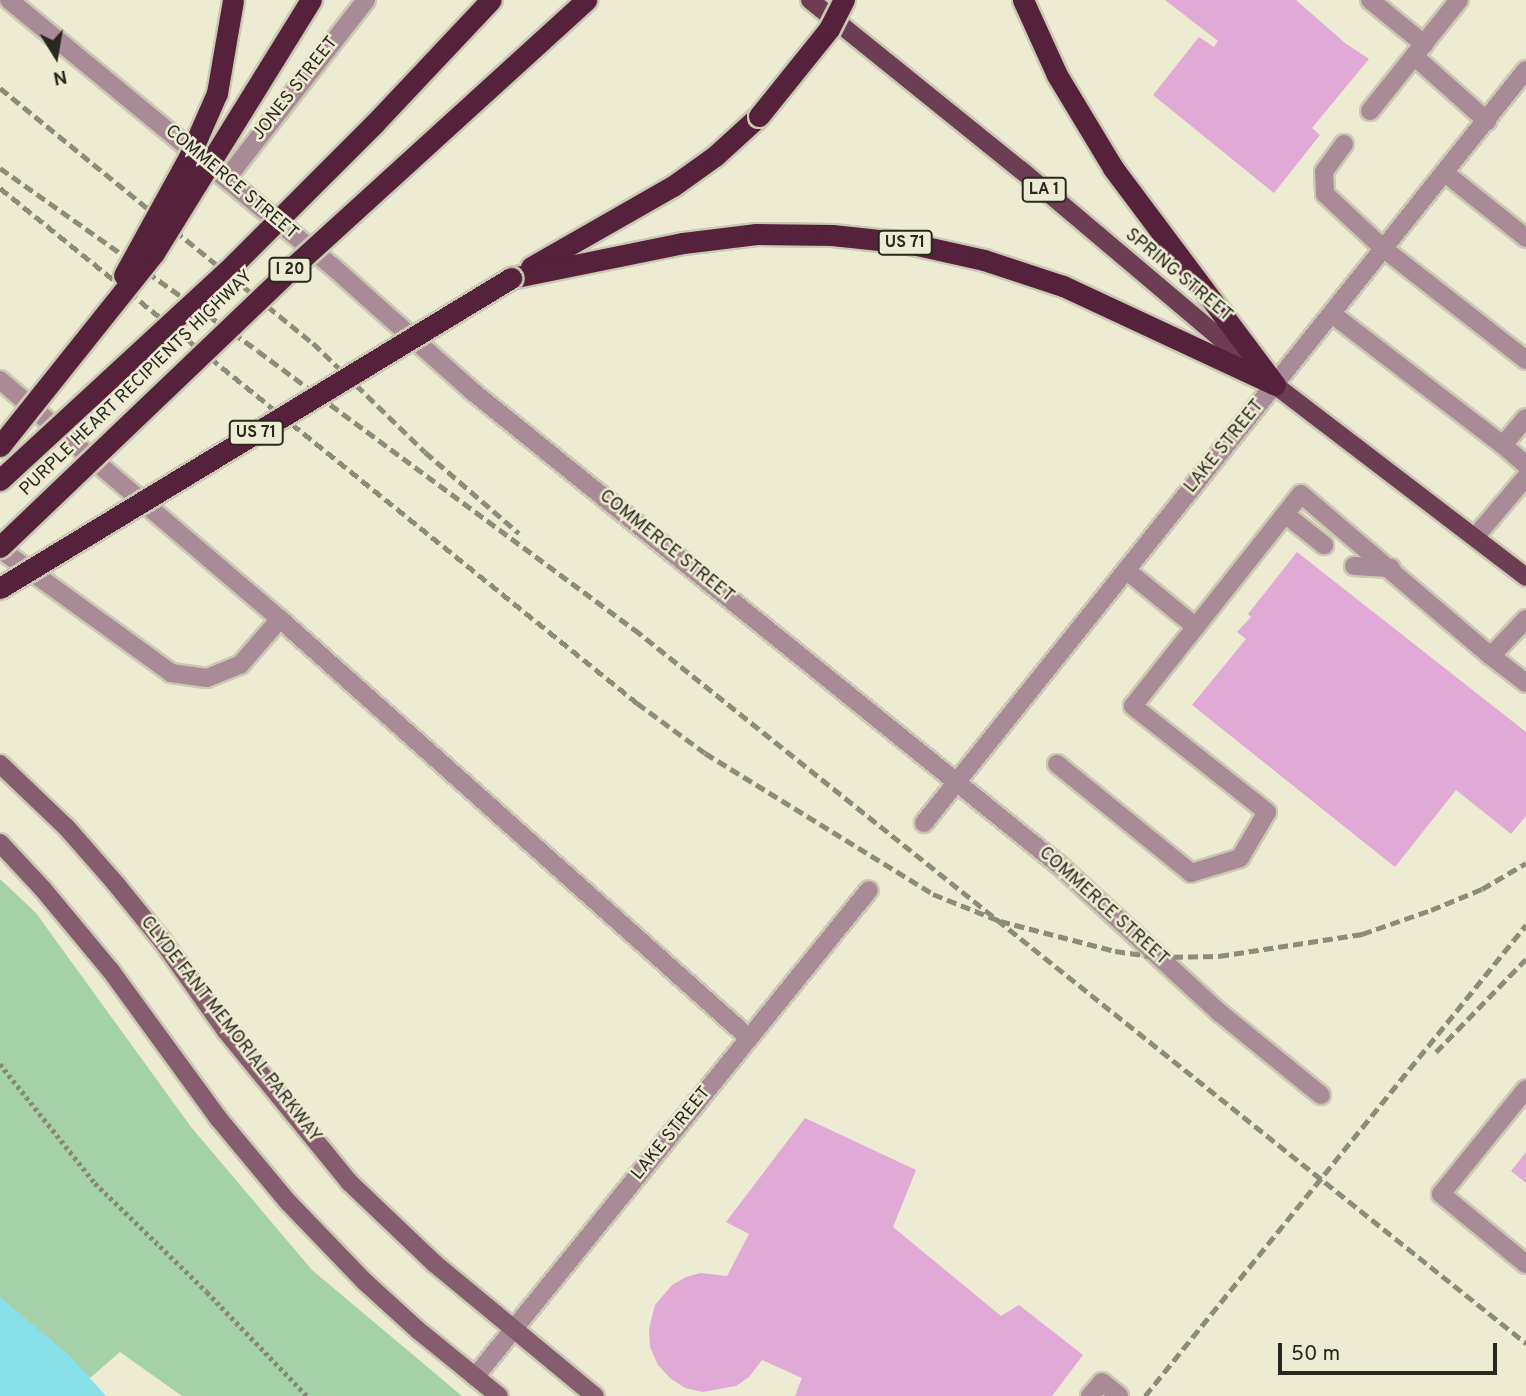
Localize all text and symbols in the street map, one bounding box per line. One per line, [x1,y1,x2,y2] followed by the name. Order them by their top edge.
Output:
[21,21,91,91] north arrow
[249,33,343,145] street label: JONES STREET
[51,64,69,90] text: N
[160,121,302,245] street label: COMMERCE STREET
[1021,178,1067,202] road number: LA 1
[1120,225,1236,327] street label: SPRING STREET
[877,230,933,256] road number: US 71
[267,258,313,282] road number: I 20
[16,266,258,502] street label: PURPLE HEART RECIPIENTS HIGHWAY
[1181,396,1269,498] street label: LAKE STREET
[228,420,284,446] road number: US 71
[594,486,738,608] street label: COMMERCE STREET
[1034,843,1172,971] street label: COMMERCE STREET
[135,912,325,1148] street label: CLYDE FANT MEMORIAL PARKWAY
[628,1083,716,1185] street label: LAKE STREET
[1281,1330,1500,1374] scale bar
[1291,1341,1340,1368] text: 50 m

